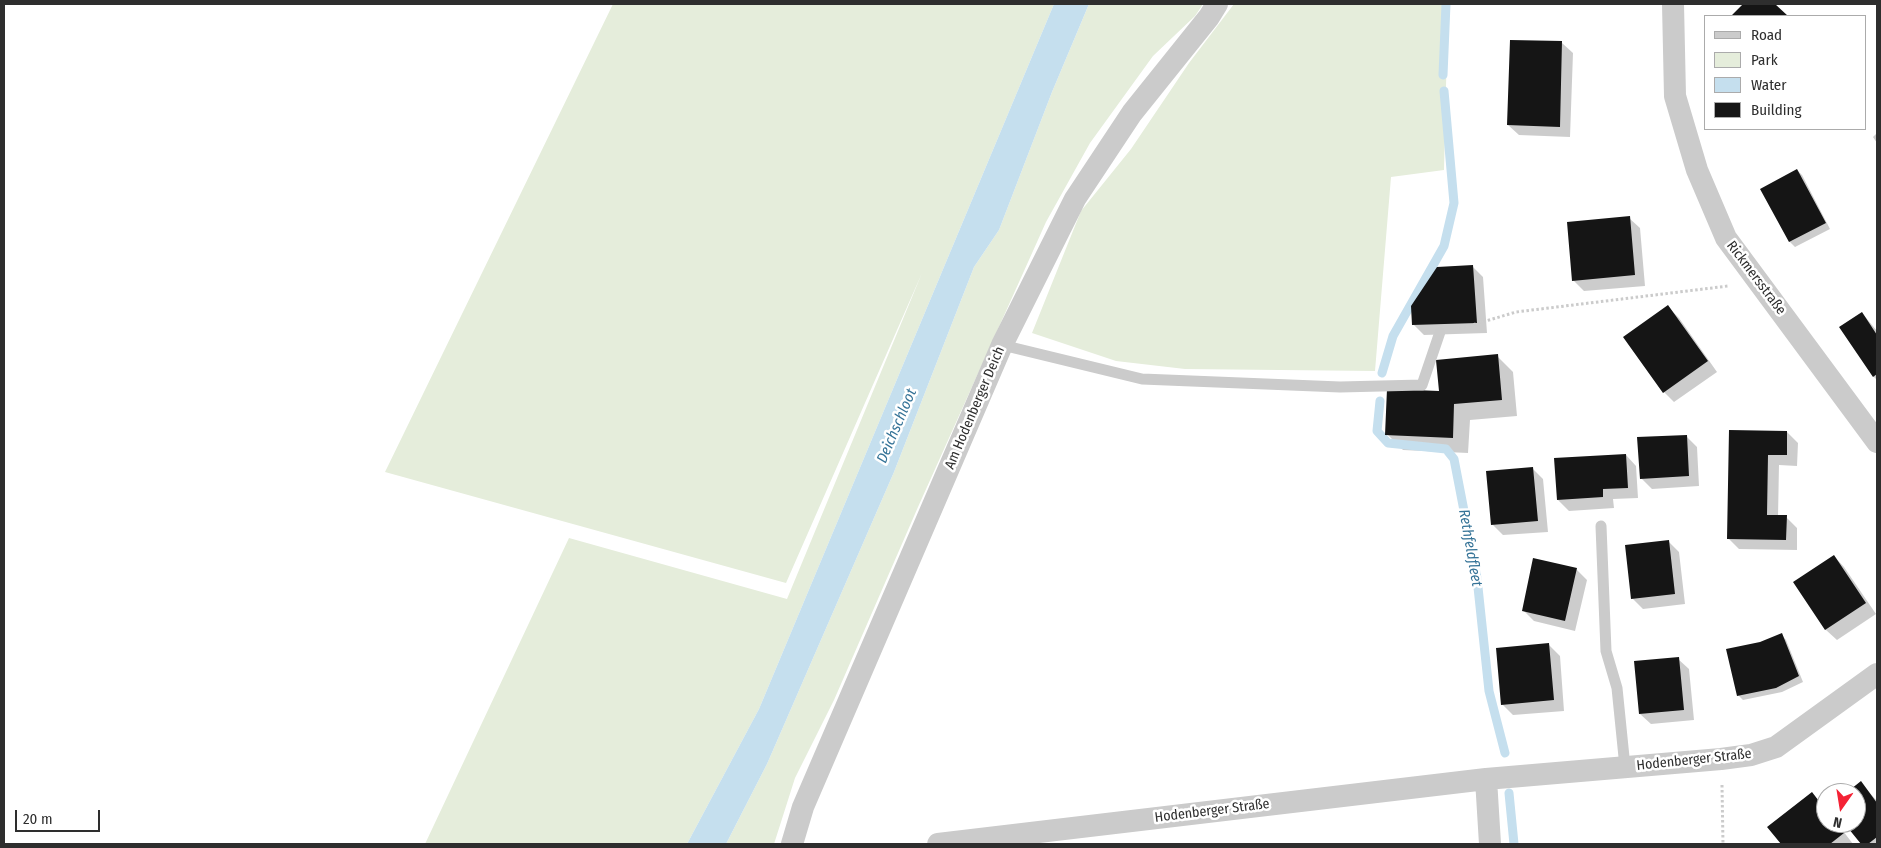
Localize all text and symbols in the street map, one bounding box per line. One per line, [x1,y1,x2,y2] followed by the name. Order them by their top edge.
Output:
[1704,15,1866,130] legend
[1751,26,1782,44] text: Road
[1751,51,1778,69] text: Park
[1751,76,1786,94] text: Water
[1751,101,1802,119] text: Building
[1723,238,1789,318] street label: Rickmersstraße
[942,344,1008,472] street label: Am Hodenberger Deich
[873,386,921,466] water label: Deichschloot
[1454,508,1486,588] water label: Rethfeldfleet
[1636,746,1752,774] street label: Hodenberger Straße
[1816,783,1866,833] north arrow
[1154,796,1270,826] street label: Hodenberger Straße
[18,800,102,832] scale bar
[23,810,53,828] text: 20 m
[1832,813,1844,831] text: N

